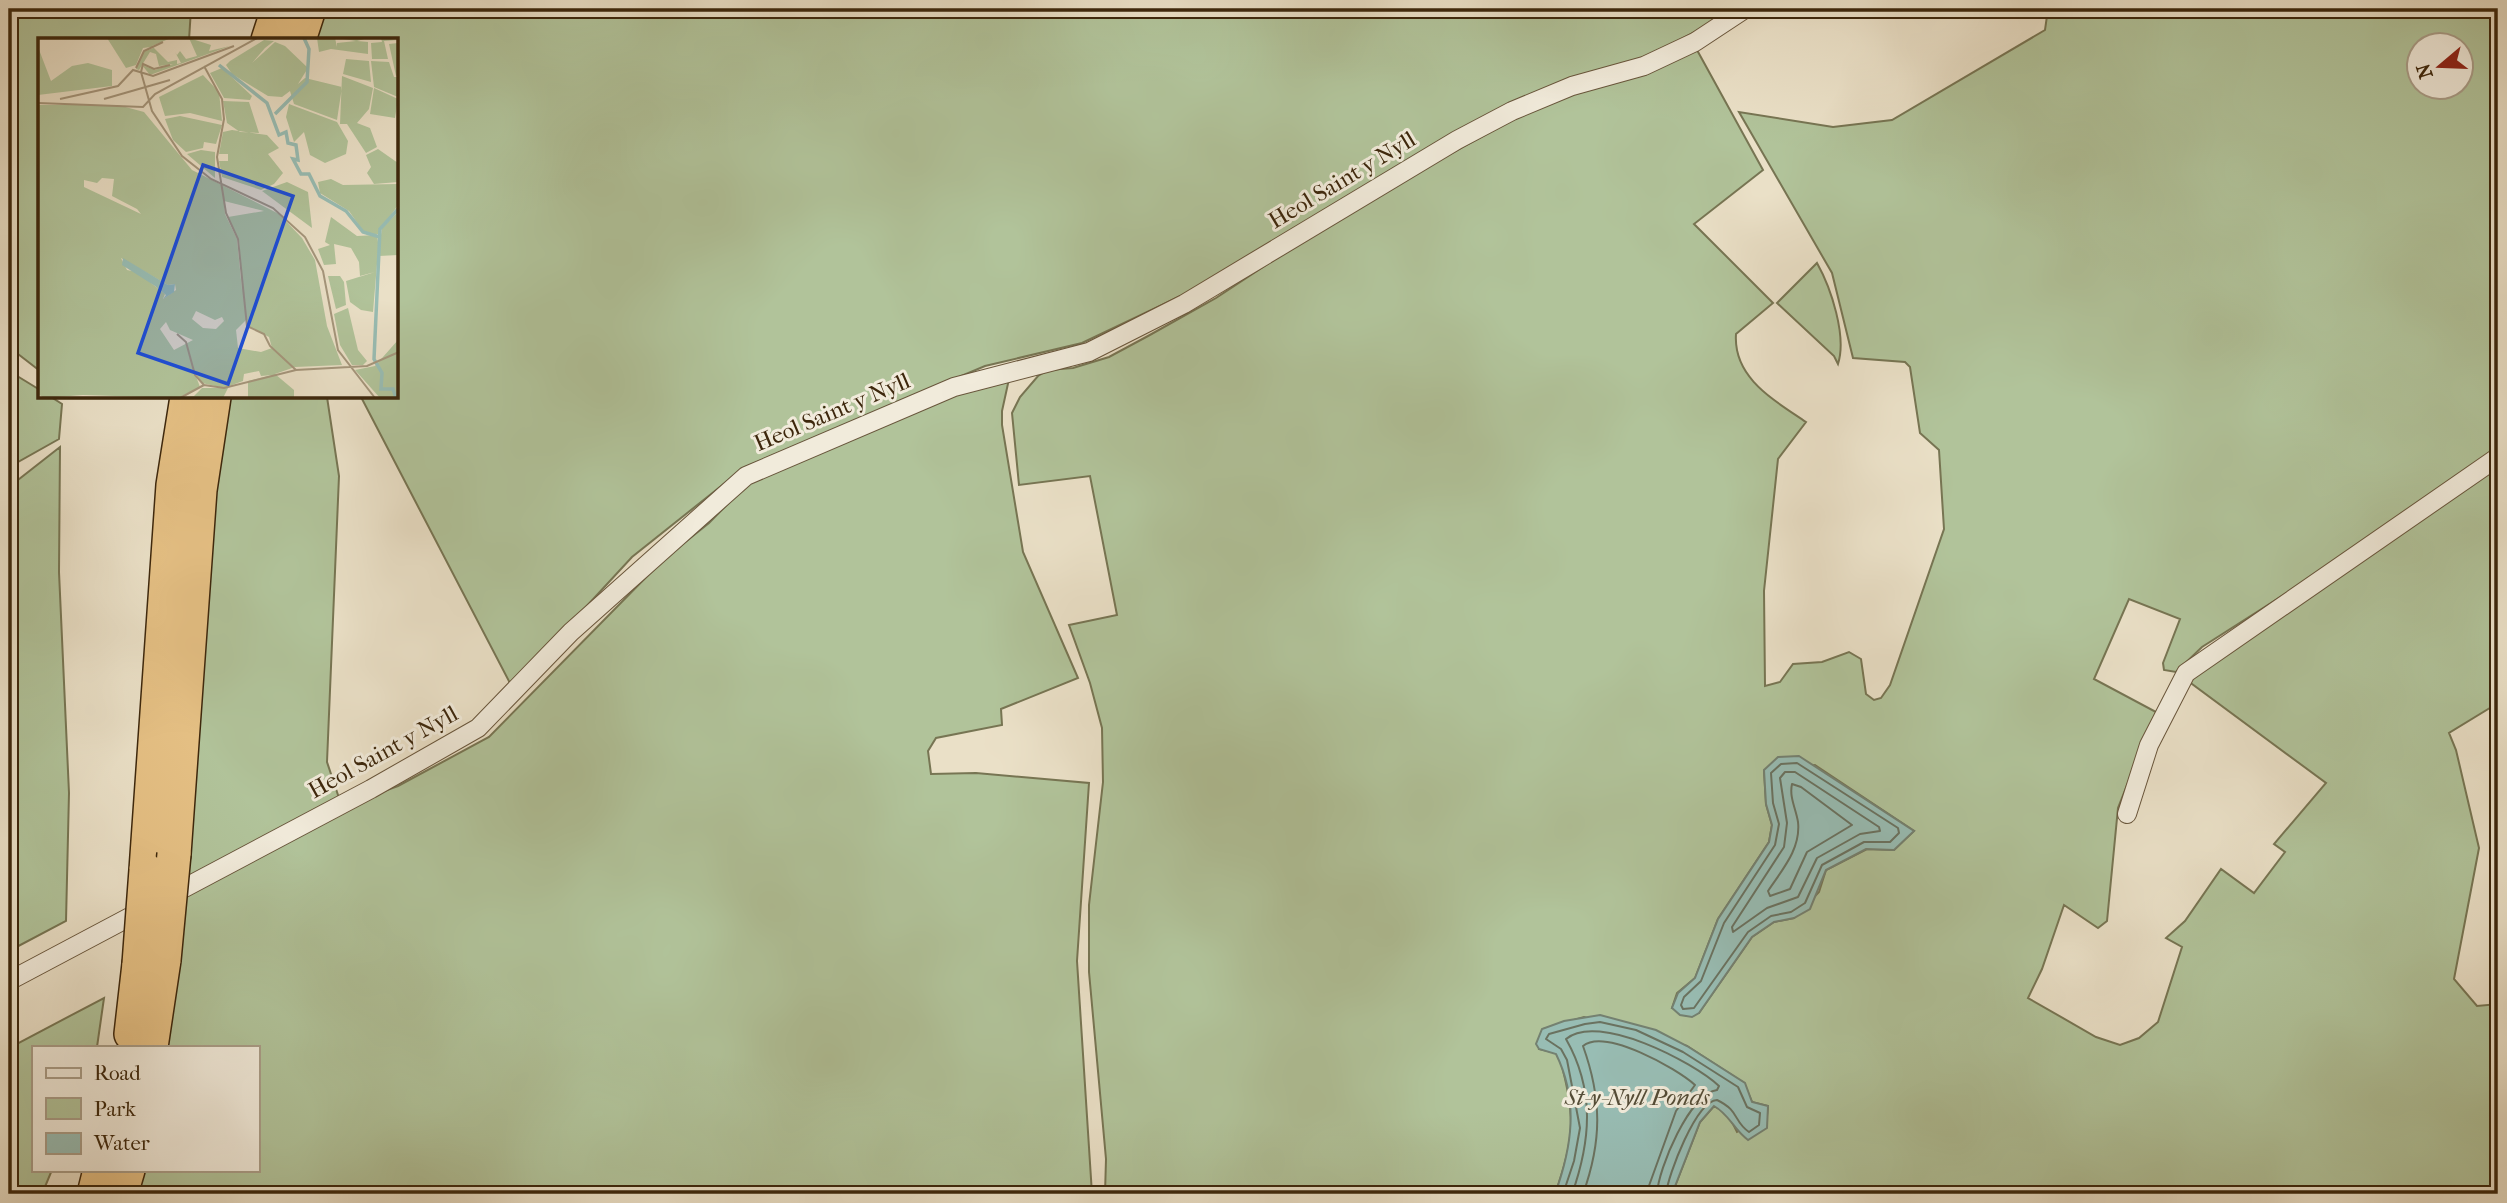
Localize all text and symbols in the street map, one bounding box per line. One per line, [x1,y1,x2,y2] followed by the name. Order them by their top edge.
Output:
[2406,32,2476,102] north arrow
[38,38,399,399] inset map
[2412,60,2438,82] text: N
[1264,125,1421,235] street label: Heol Saint y Nyll
[750,367,915,457] street label: Heol Saint y Nyll
[304,699,463,804] street label: Heol Saint y Nyll
[32,1046,259,1172] legend
[94,1061,141,1085] text: Road
[1564,1083,1710,1111] water label: St-y-Nyll Ponds
[94,1097,136,1121] text: Park
[93,1131,150,1155] text: Water

